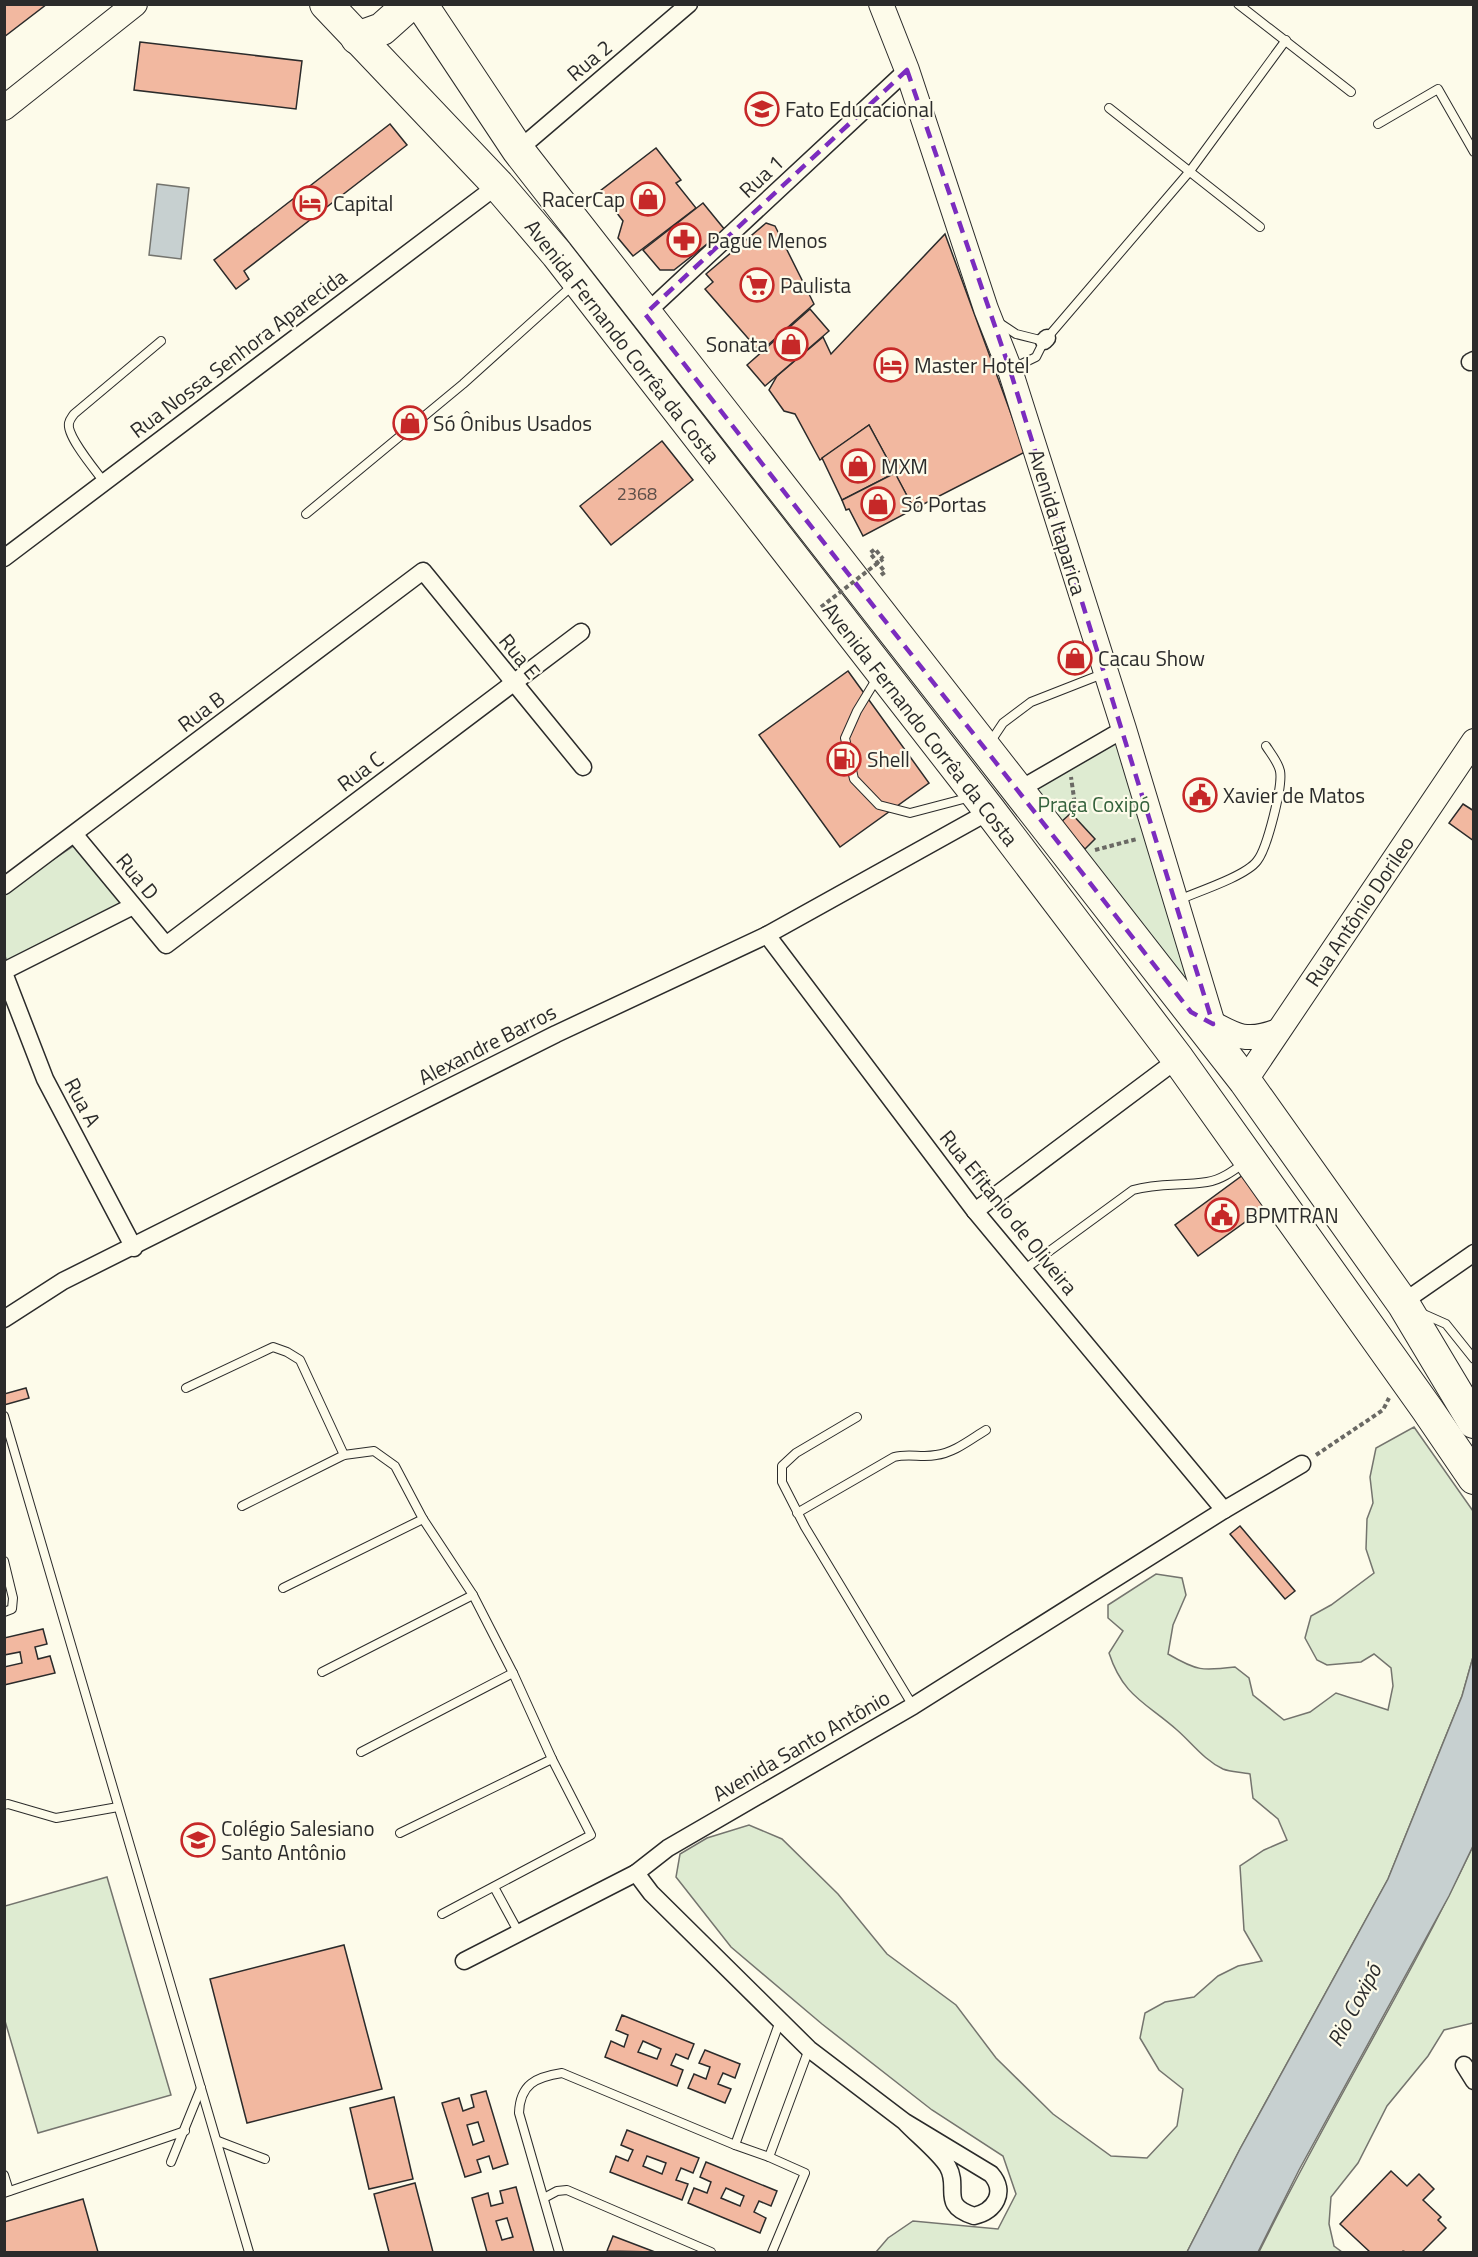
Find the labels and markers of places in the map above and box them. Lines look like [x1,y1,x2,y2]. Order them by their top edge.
school or university icon: Fato Educacional [744,91,780,127]
place label: Fato Educacional [785,93,934,125]
shop icon: RacerCap [630,181,666,217]
place label: RacerCap [542,183,625,215]
hotel icon: Capital [292,185,328,221]
place label: Capital [333,187,393,219]
pharmacy icon: Pague Menos [666,222,702,258]
place label: Pague Menos [707,224,827,256]
supermarket icon: Paulista [739,267,775,303]
place label: Paulista [780,269,852,301]
shop icon: Sonata [773,326,809,362]
place label: Sonata [706,328,768,360]
hotel icon: Master Hotel [873,347,909,383]
place label: Master Hotel [914,349,1030,381]
shop icon: Só Ônibus Usados [392,405,428,441]
place label: Só Ônibus Usados [433,407,592,439]
shop icon: MXM [840,448,876,484]
place label: MXM [881,450,928,482]
shop icon: Só Portas [860,486,896,522]
place label: Só Portas [901,488,986,520]
shop icon: Cacau Show [1057,640,1093,676]
place label: Cacau Show [1098,642,1205,674]
fuel station icon: Shell [826,741,862,777]
place label: Shell [867,743,910,775]
public building icon: Xavier de Matos [1182,777,1218,813]
place label: Xavier de Matos [1223,779,1365,811]
public building icon: BPMTRAN [1204,1197,1240,1233]
place label: BPMTRAN [1245,1199,1339,1231]
place label: Colégio Salesiano Santo Antônio [221,1812,374,1868]
school or university icon: Colégio Salesiano Santo Antônio [180,1822,216,1858]

